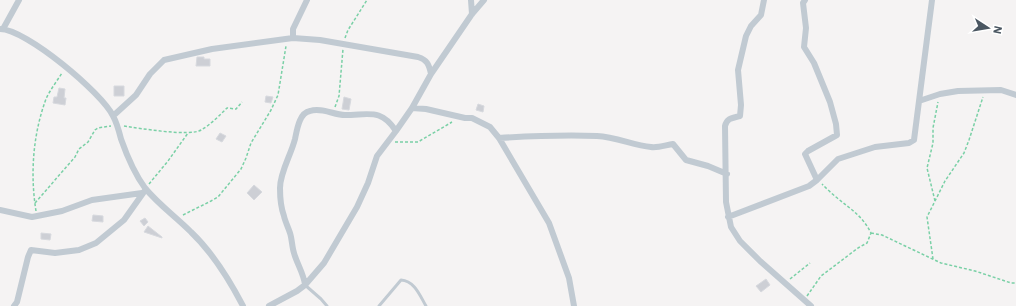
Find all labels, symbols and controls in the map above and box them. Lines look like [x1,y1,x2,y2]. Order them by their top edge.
north arrow [968,8,1008,48]
text: N [990,25,1005,35]

